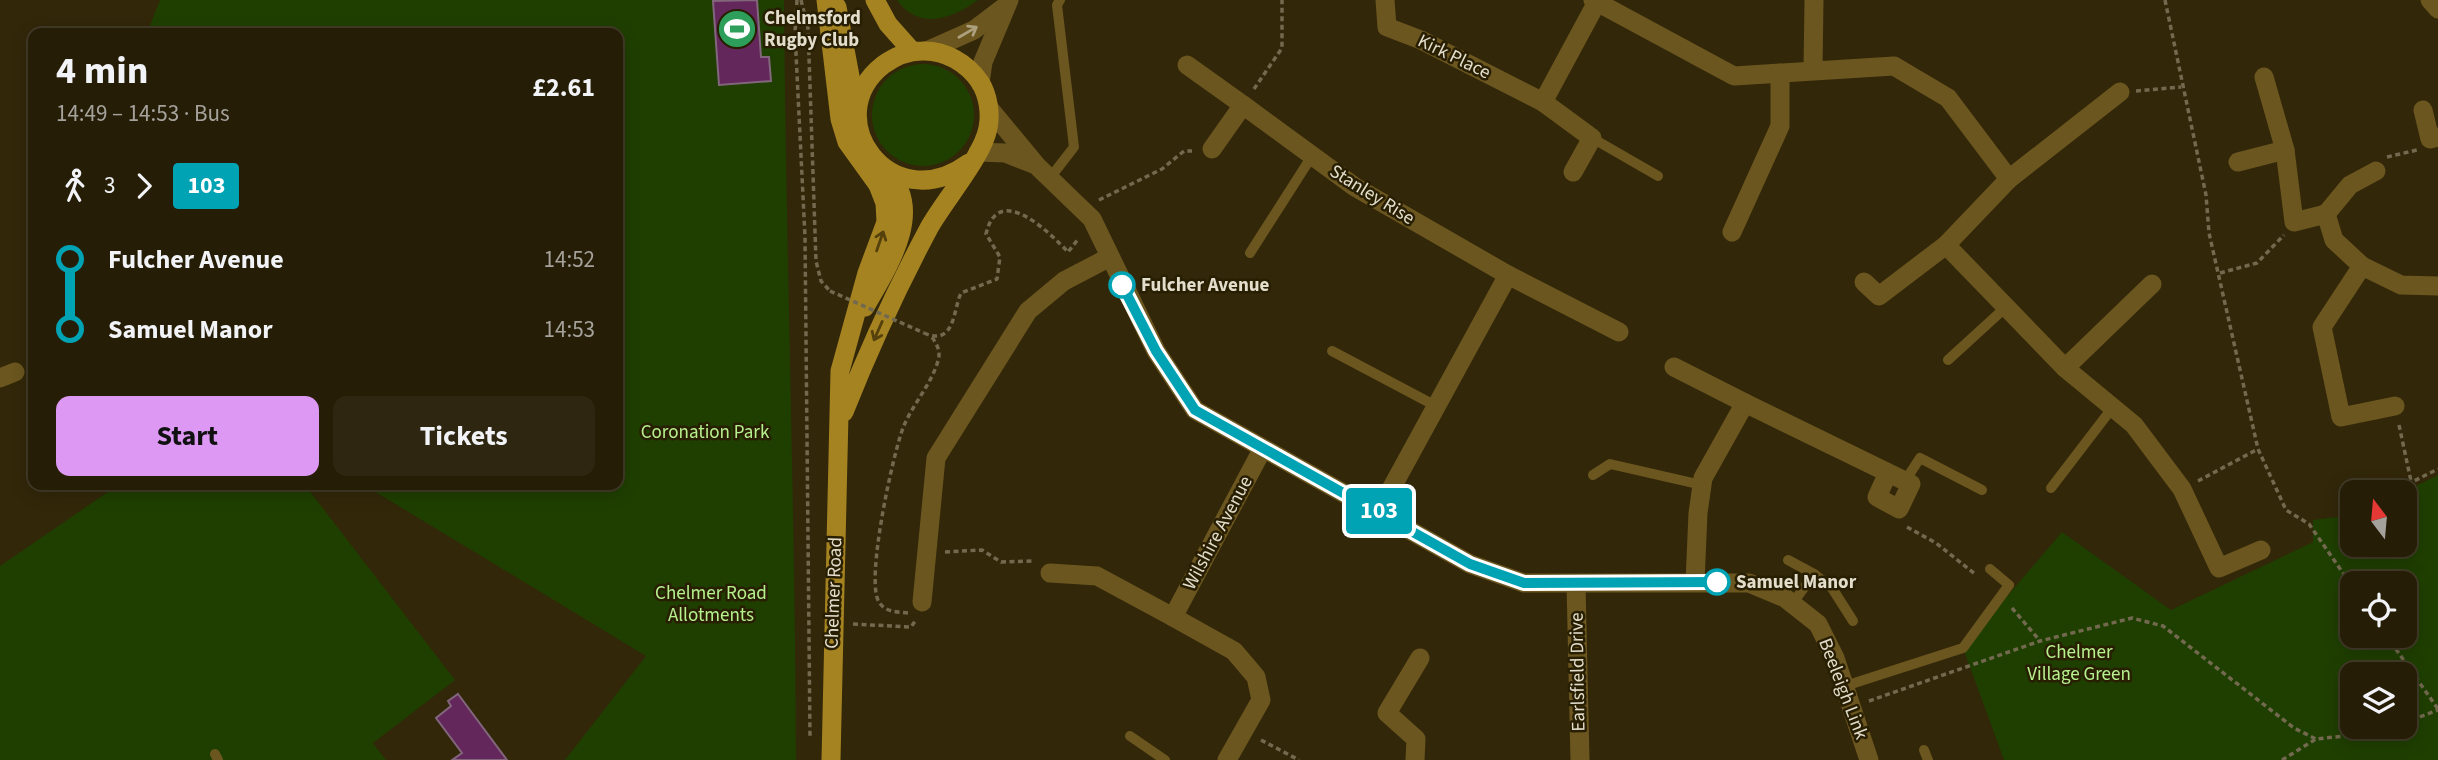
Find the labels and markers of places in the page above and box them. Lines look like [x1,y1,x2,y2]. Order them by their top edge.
place label: Chelmsford Rugby Club [764,5,861,54]
sports icon: Chelmsford Rugby Club [716,8,758,50]
marker: Fulcher Avenue [1109,272,1135,298]
place label: Fulcher Avenue [1141,272,1270,299]
marker: Samuel Manor [1704,569,1730,595]
place label: Samuel Manor [1736,569,1857,596]

